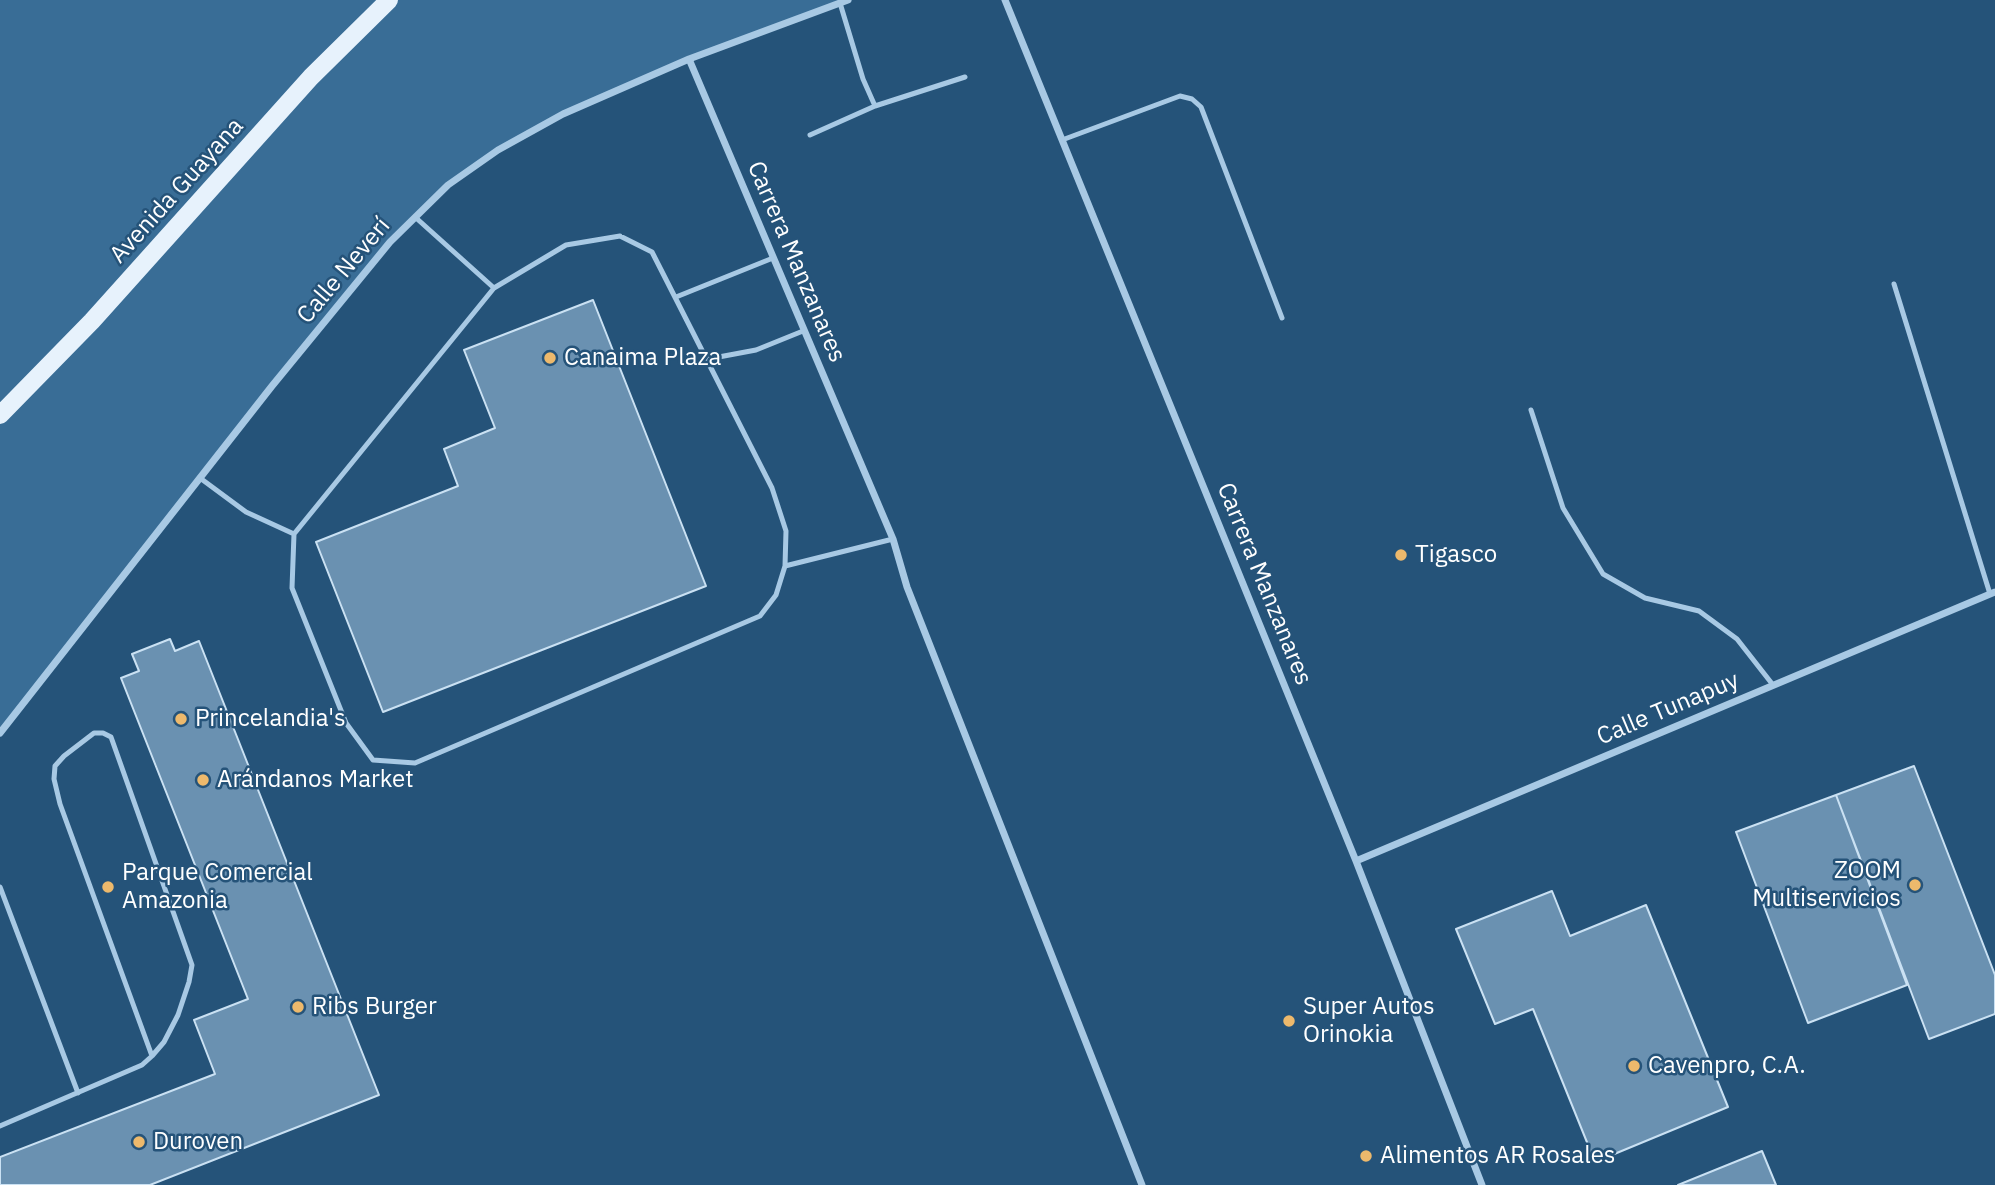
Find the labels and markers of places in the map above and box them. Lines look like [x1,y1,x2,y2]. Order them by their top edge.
place label: Canaima Plaza [564,344,721,372]
marker: Canaima Plaza [542,350,558,366]
place label: Tigasco [1415,541,1497,569]
marker: Tigasco [1393,547,1409,563]
place label: Princelandia's [195,705,346,733]
marker: Princelandia's [173,711,189,727]
place label: Arándanos Market [217,766,414,794]
marker: Arándanos Market [195,772,211,788]
place label: ZOOM Multiservicios [1752,857,1901,913]
place label: Parque Comercial Amazonia [122,859,313,915]
marker: ZOOM Multiservicios [1907,877,1923,893]
marker: Parque Comercial Amazonia [100,879,116,895]
place label: Ribs Burger [312,993,437,1021]
place label: Super Autos Orinokia [1303,993,1435,1049]
marker: Ribs Burger [290,999,306,1015]
marker: Super Autos Orinokia [1281,1013,1297,1029]
place label: Cavenpro, C.A. [1648,1052,1806,1080]
marker: Cavenpro, C.A. [1626,1058,1642,1074]
place label: Duroven [153,1128,243,1156]
marker: Duroven [131,1134,147,1150]
place label: Alimentos AR Rosales [1380,1142,1616,1170]
marker: Alimentos AR Rosales [1358,1148,1374,1164]

